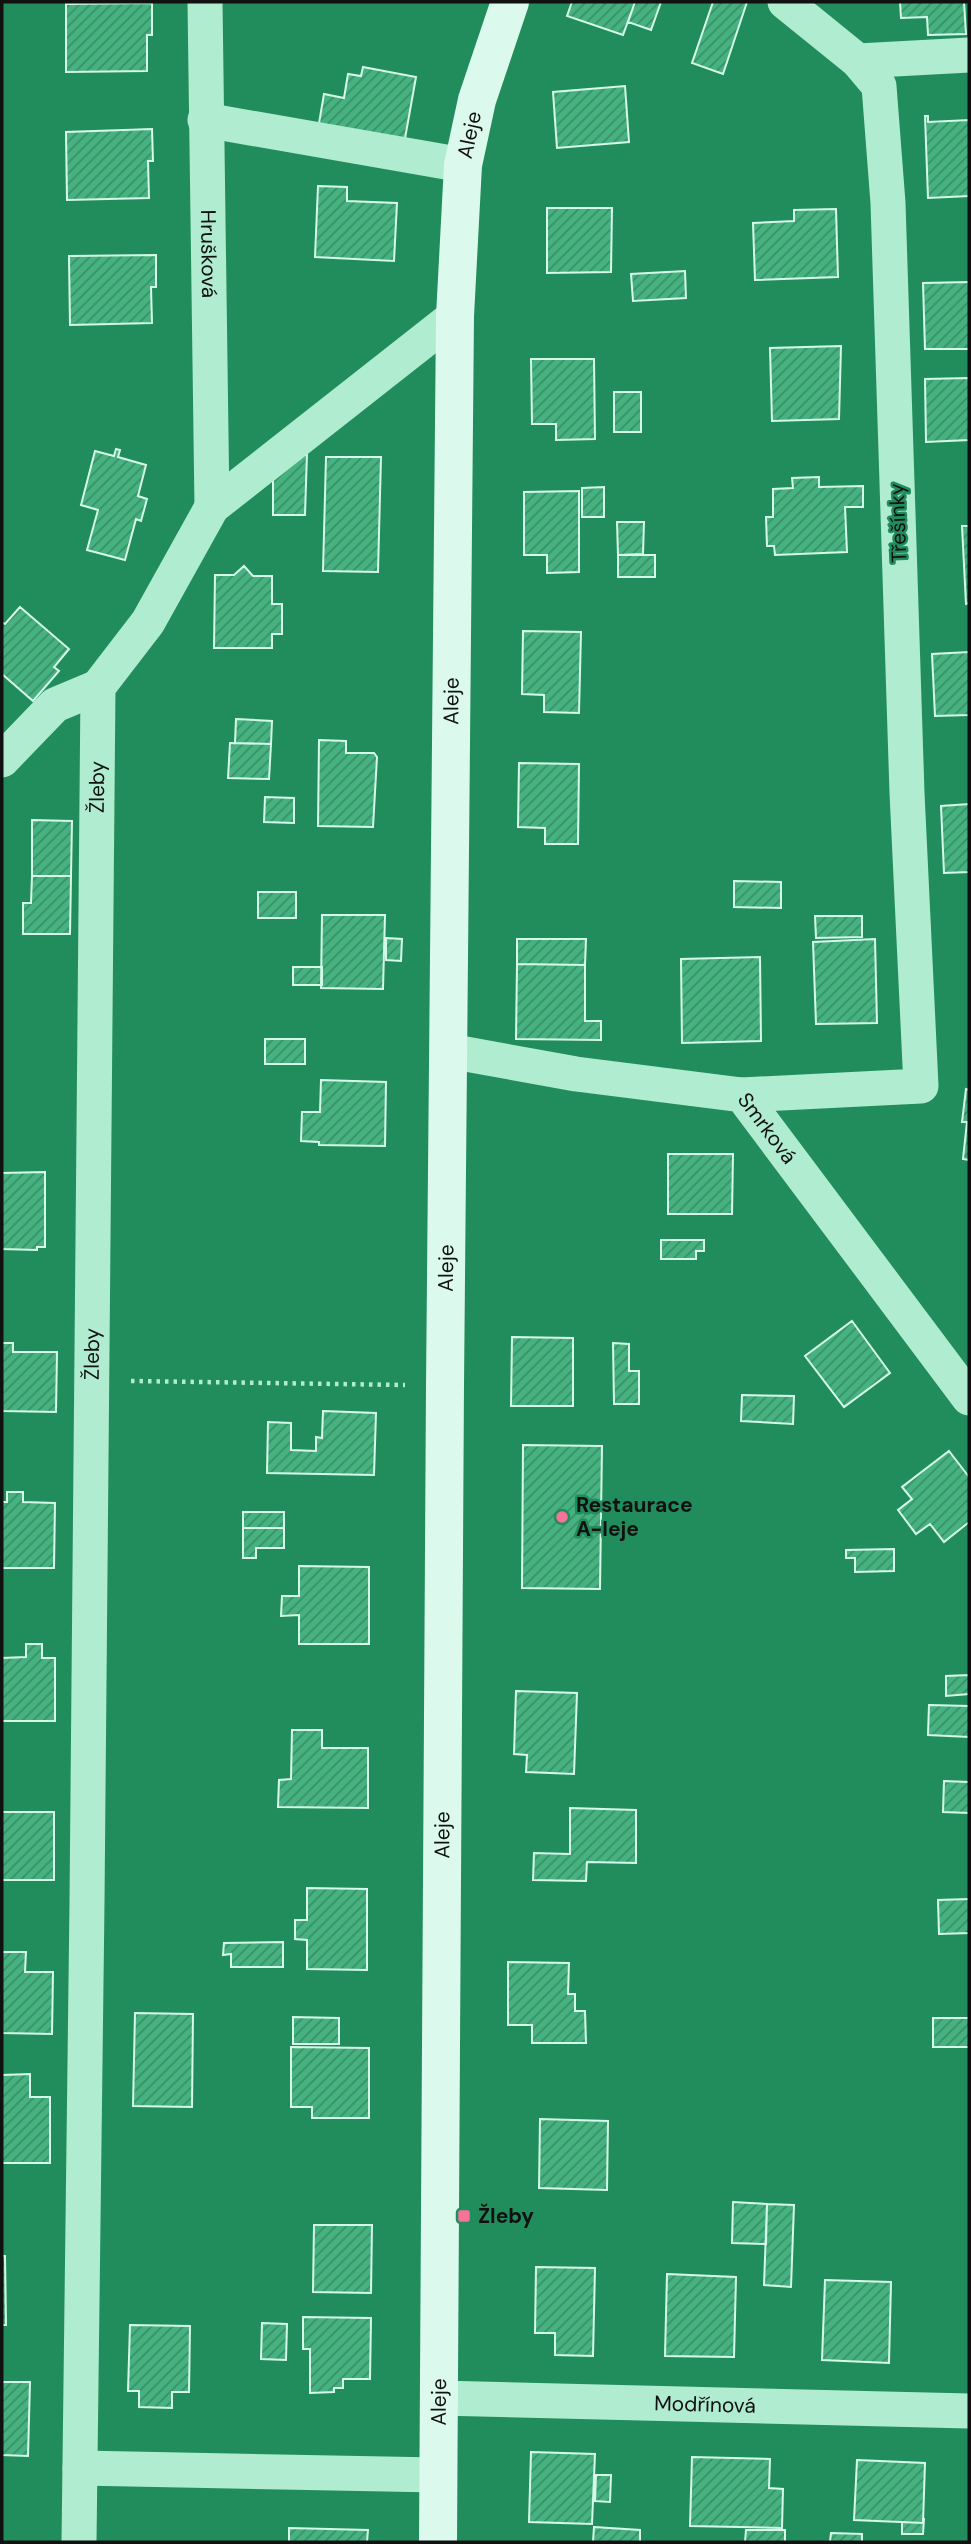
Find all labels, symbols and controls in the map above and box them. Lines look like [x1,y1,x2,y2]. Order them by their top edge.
street label: Aleje [451,109,488,161]
street label: Hrušková [194,210,223,298]
street label: Třešínky [883,483,913,563]
street label: Aleje [437,677,466,725]
street label: Žleby [83,761,111,813]
street label: Smrková [731,1087,803,1170]
street label: Aleje [432,1244,460,1292]
street label: Žleby [78,1328,106,1380]
place label: Restaurace A-leje [576,1491,693,1543]
marker: Restaurace A-leje [554,1509,570,1525]
street label: Aleje [428,1811,456,1859]
place label: Žleby [478,2202,534,2230]
marker: Žleby [456,2208,472,2224]
street label: Aleje [425,2378,453,2426]
street label: Modřínová [654,2389,756,2420]

